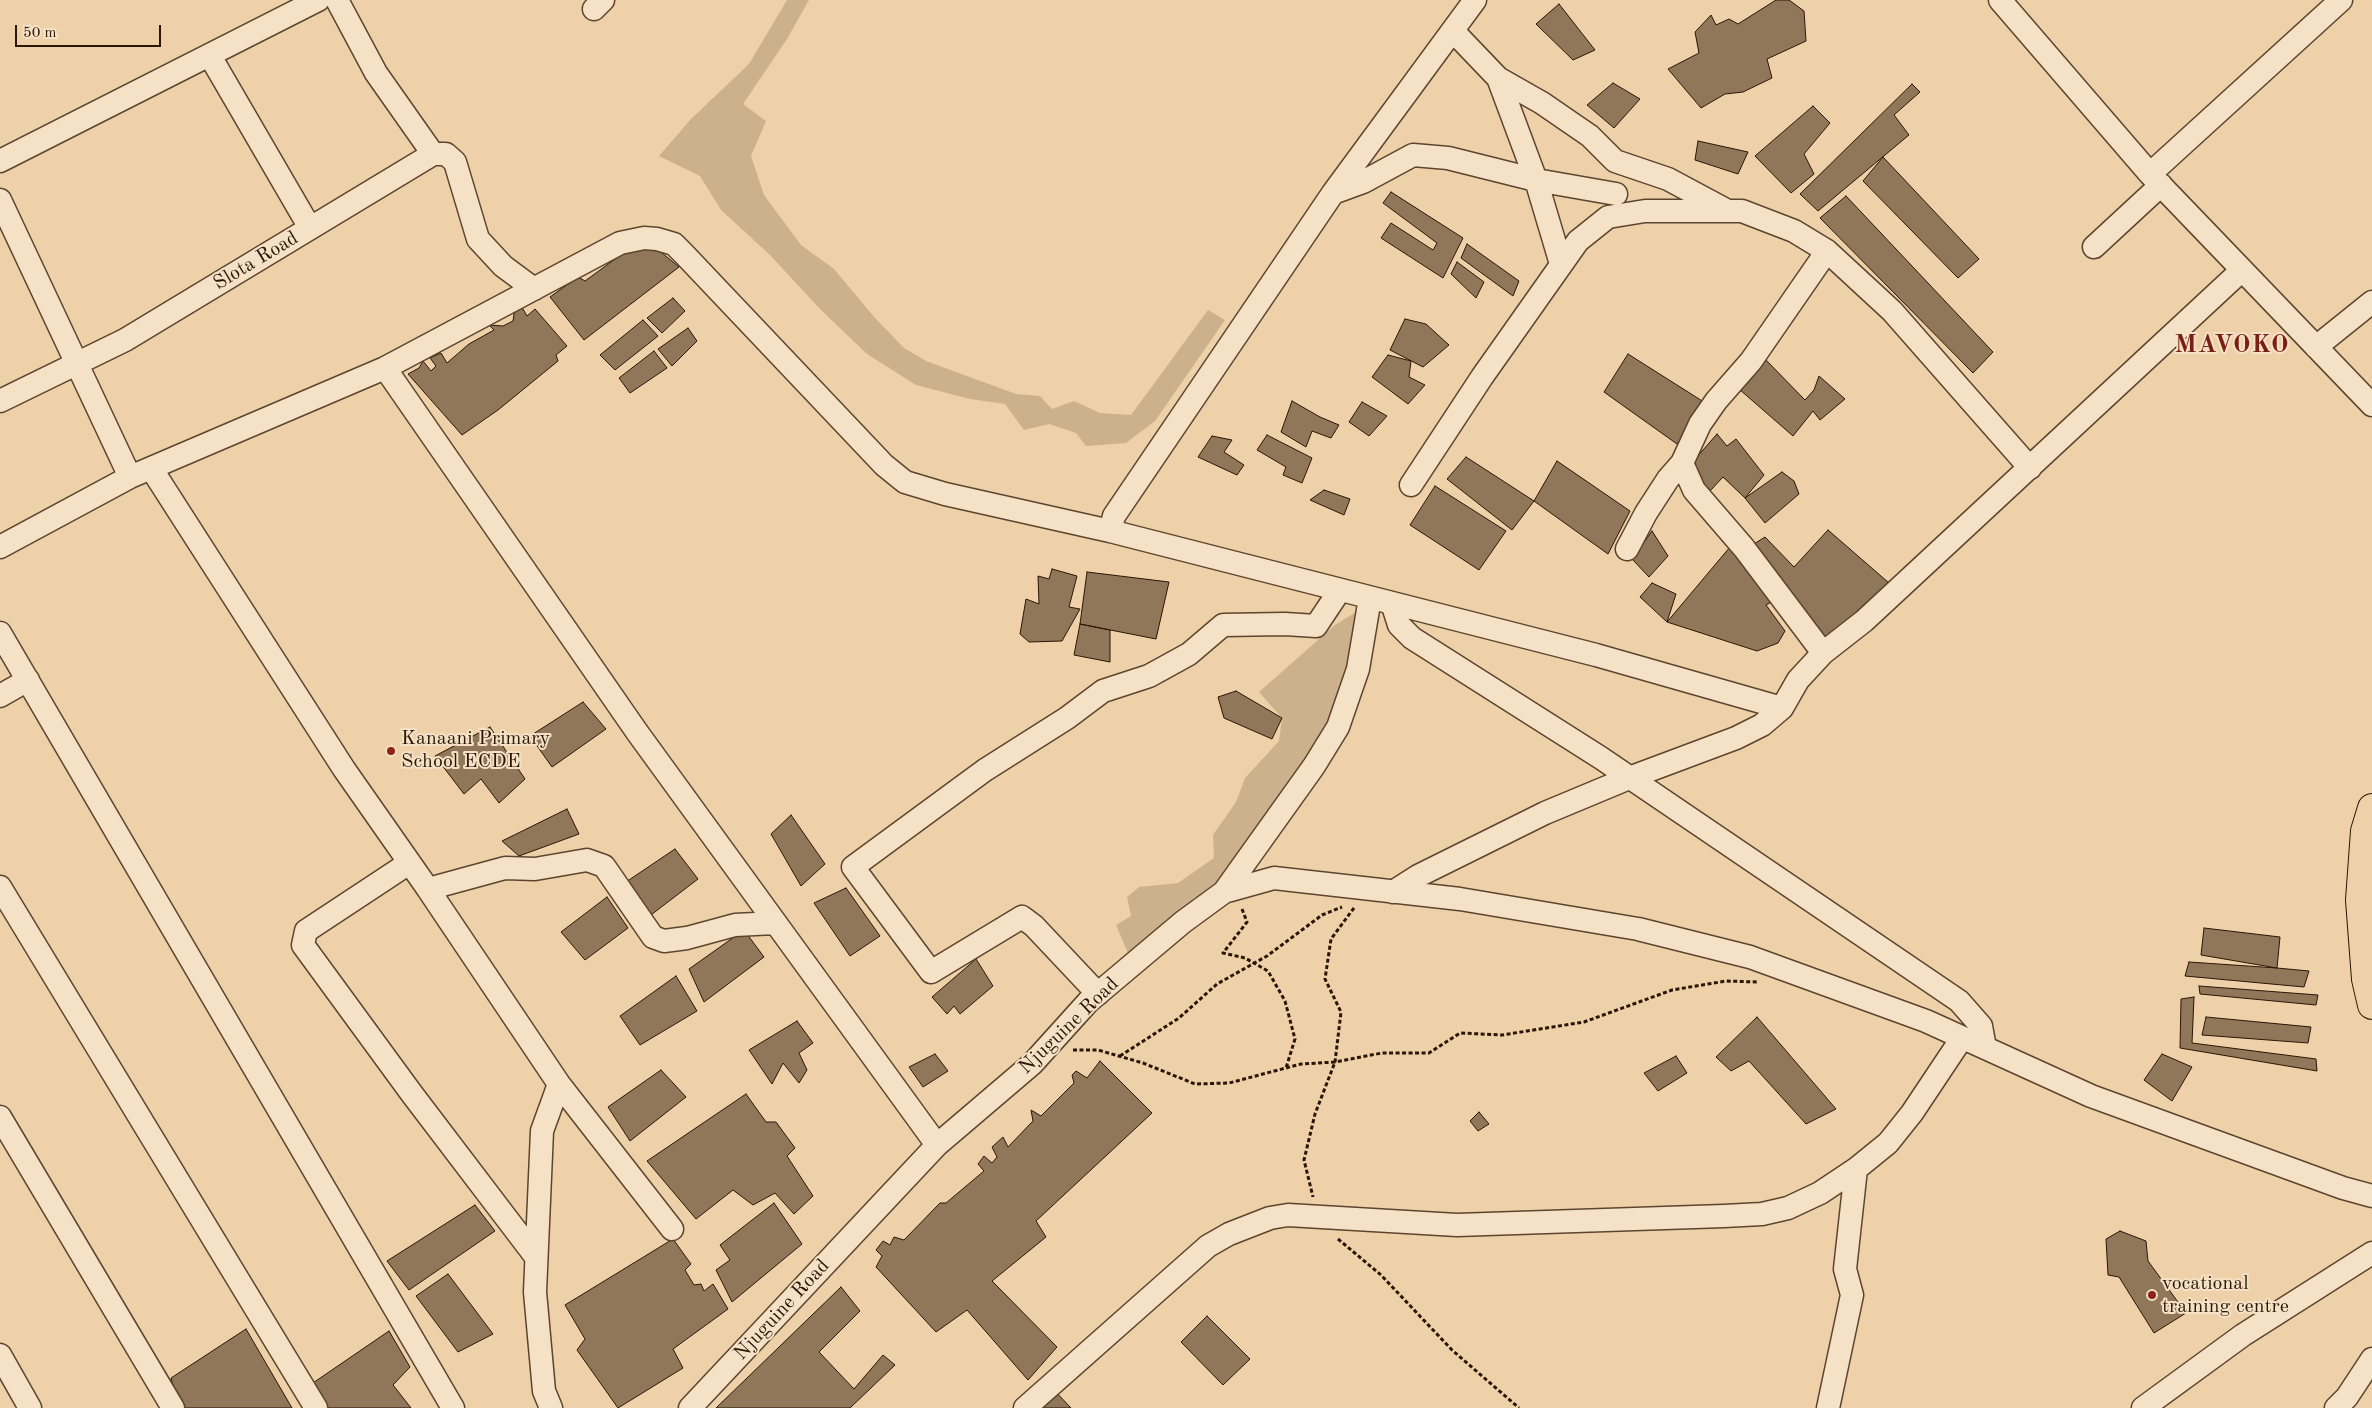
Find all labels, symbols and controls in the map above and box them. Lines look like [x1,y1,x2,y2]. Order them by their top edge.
scale bar [18,15,164,47]
text: 50 m [23,26,57,41]
street label: Slota Road [209,226,303,296]
district label: MAVOKO [2174,330,2290,360]
place label: Kanaani Primary School ECDE [401,727,550,774]
marker: Kanaani Primary School ECDE [385,745,397,757]
street label: Njuguine Road [1014,972,1124,1080]
street label: Njuguine Road [729,1254,835,1366]
place label: vocational training centre [2162,1272,2289,1319]
marker: vocational training centre [2146,1289,2158,1301]

